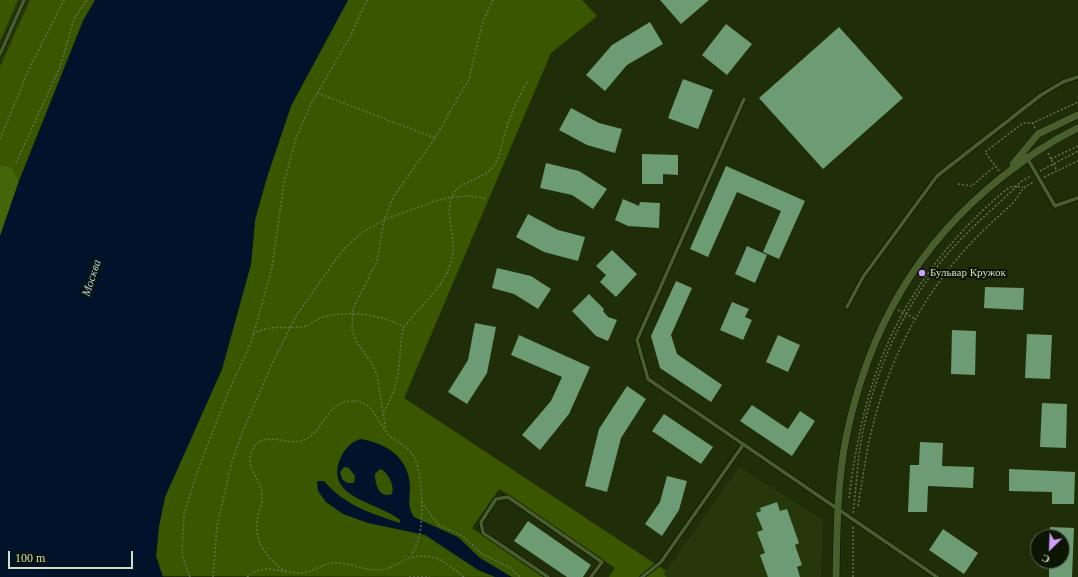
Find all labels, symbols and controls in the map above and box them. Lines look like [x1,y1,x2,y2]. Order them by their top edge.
water label: Москва [79,258,105,298]
place label: Бульвар Кружок [930,266,1006,280]
marker: Бульвар Кружок [917,268,927,278]
north arrow [1030,529,1070,569]
scale bar [10,543,135,569]
text: 100 m [15,551,45,565]
text: С [1039,552,1052,566]

